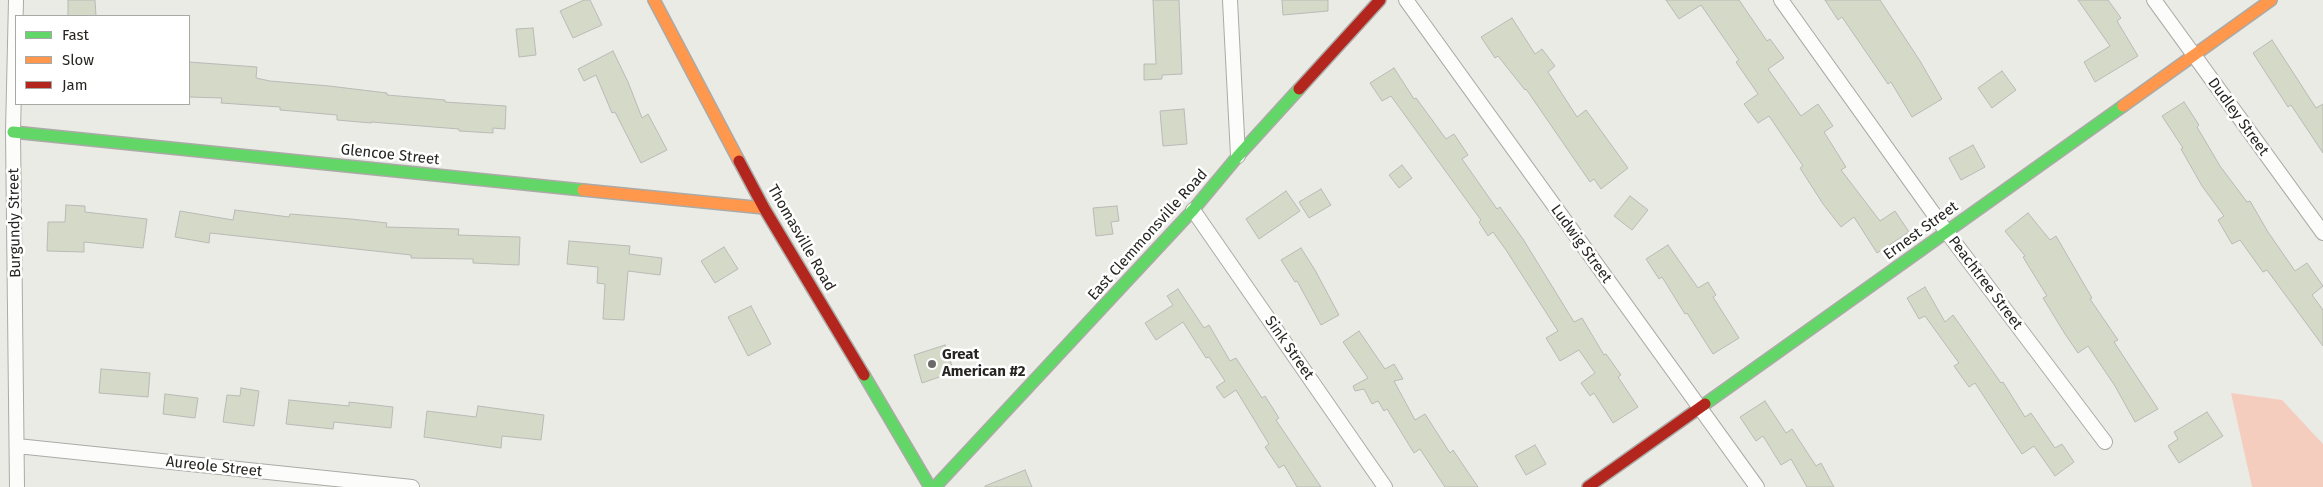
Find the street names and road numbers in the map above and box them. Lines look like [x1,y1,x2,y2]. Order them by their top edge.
street label: Dudley Street [2204,75,2272,159]
street label: Glencoe Street [340,141,440,169]
street label: East Clemmonsville Road [1084,166,1212,304]
street label: Burgundy Street [5,168,25,278]
street label: Thomasville Road [763,182,839,294]
street label: Ernest Street [1880,198,1962,264]
street label: Ludwig Street [1547,201,1615,287]
street label: Peachtree Street [1944,233,2026,333]
street label: Sink Street [1261,313,1317,383]
street label: Aureole Street [165,453,263,481]

